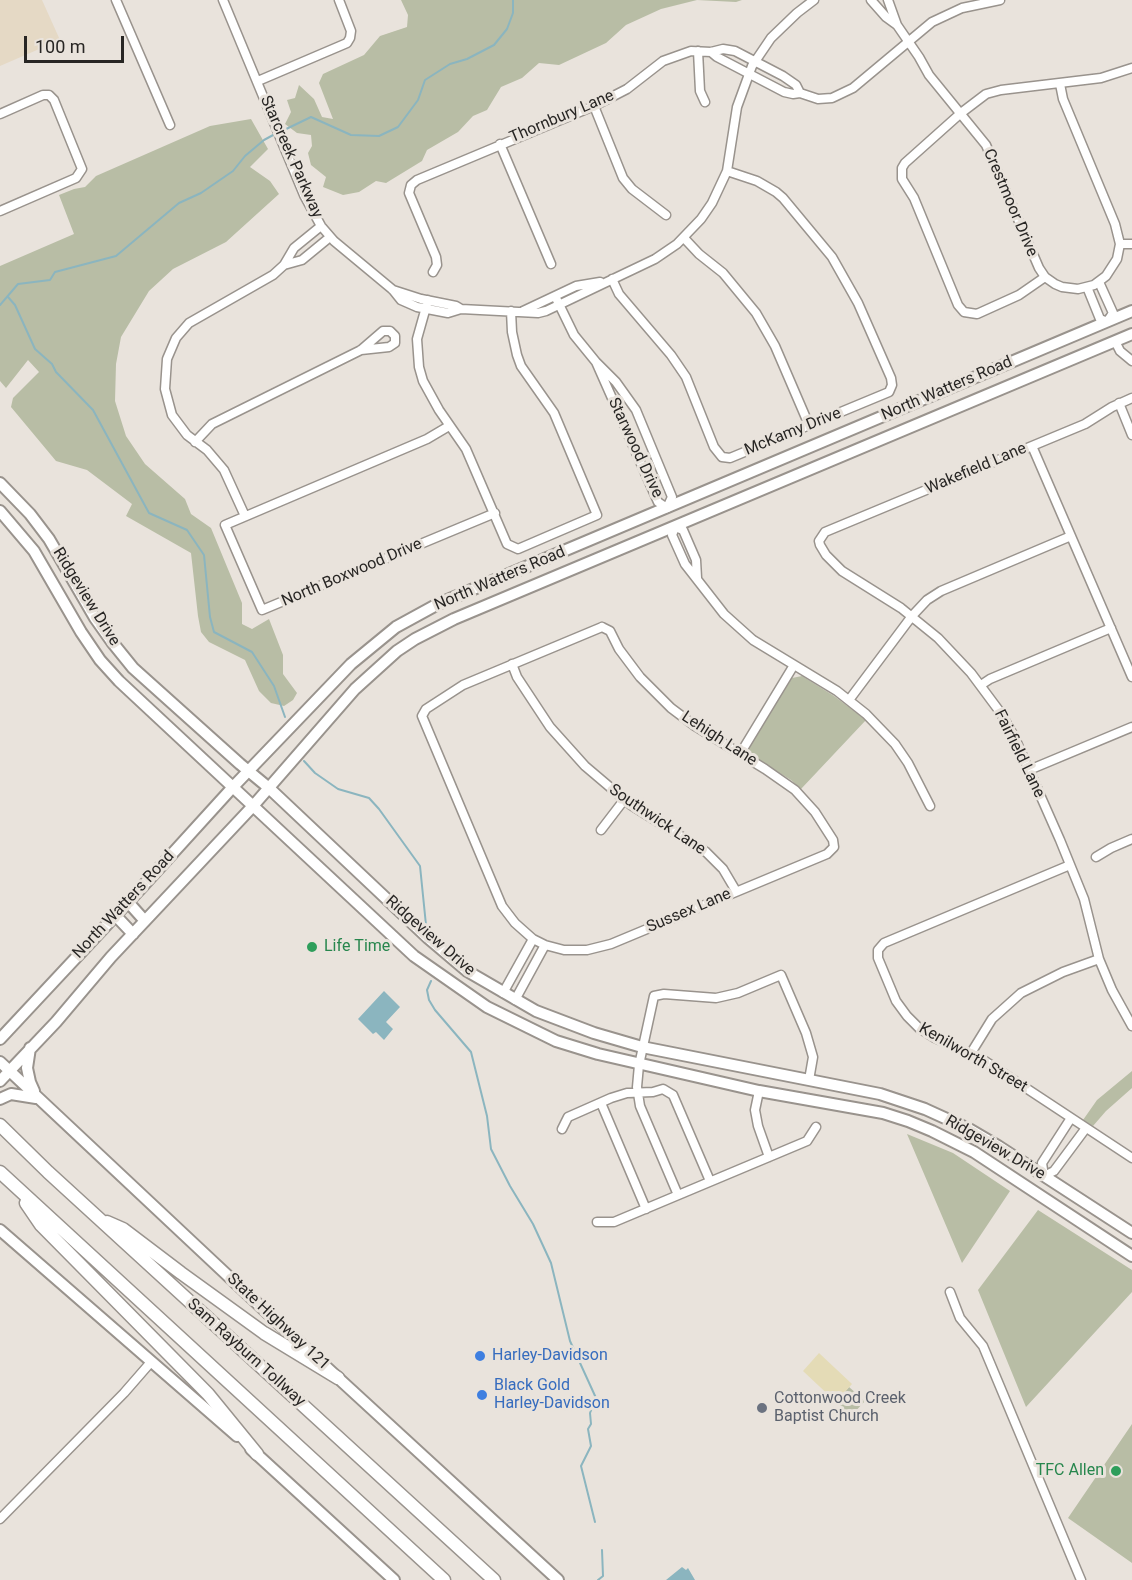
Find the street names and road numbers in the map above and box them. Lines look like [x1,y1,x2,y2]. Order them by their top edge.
street label: Thornbury Lane [507,86,617,148]
street label: Starcreek Parkway [255,93,327,221]
street label: Crestmoor Drive [979,146,1041,260]
street label: North Watters Road [879,353,1015,425]
street label: Starwood Drive [603,395,667,501]
street label: McKamy Drive [742,404,844,460]
street label: Wakefield Lane [923,439,1029,499]
street label: North Boxwood Drive [279,535,425,611]
street label: North Watters Road [432,543,568,615]
street label: Ridgeview Drive [48,544,124,650]
street label: Lehigh Lane [678,707,760,771]
street label: Fairfield Lane [989,707,1049,801]
street label: Southwick Lane [605,781,709,859]
street label: North Watters Road [69,847,179,963]
street label: Sussex Lane [644,885,734,937]
street label: Ridgeview Drive [381,892,479,980]
street label: Kenilworth Street [915,1019,1031,1097]
street label: Ridgeview Drive [942,1112,1048,1184]
street label: State Highway 121 [223,1270,333,1374]
street label: Sam Rayburn Tollway [183,1295,309,1411]

